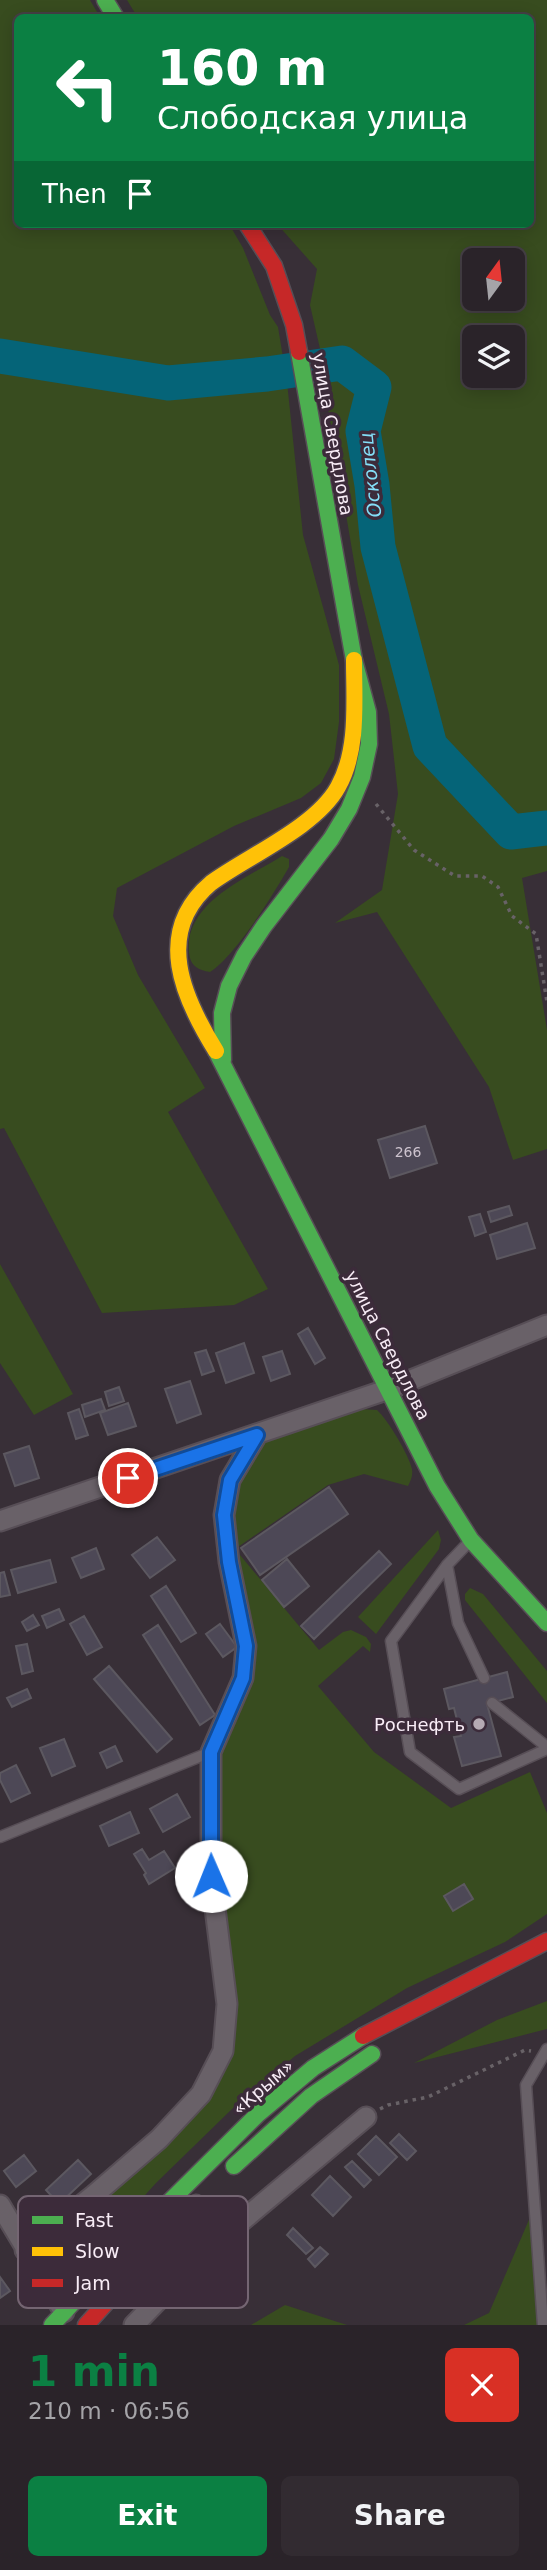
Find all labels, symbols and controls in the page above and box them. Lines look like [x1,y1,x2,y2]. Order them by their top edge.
text: 160 m [157,40,327,97]
icon: left [42,42,133,133]
text: Слободская улица [157,99,468,137]
icon: arrive [121,175,159,213]
text: Then [42,179,107,209]
north arrow [462,248,525,312]
map controls [462,248,525,388]
button: layers [462,325,525,388]
street label: улица Свердлова [308,351,358,517]
water label: Осколец [355,431,385,519]
house number: 266 [395,1144,421,1160]
street label: улица Свердлова [341,1267,435,1423]
pin [98,1448,158,1508]
icon: arrive [109,1459,147,1497]
place label: Роснефть [374,1714,465,1735]
marker: Роснефть [471,1716,487,1732]
position arrow [174,1839,248,1913]
street label: «Крым» [228,2055,298,2119]
legend [18,2196,248,2308]
text: Fast [75,2209,113,2231]
text: Slow [75,2240,120,2262]
text: Jam [74,2272,111,2294]
text: 1 min [28,2347,160,2396]
button: close [445,2348,519,2422]
text: 210 m · 06:56 [28,2398,190,2424]
button: Exit [28,2476,267,2556]
button: Share [281,2476,519,2556]

